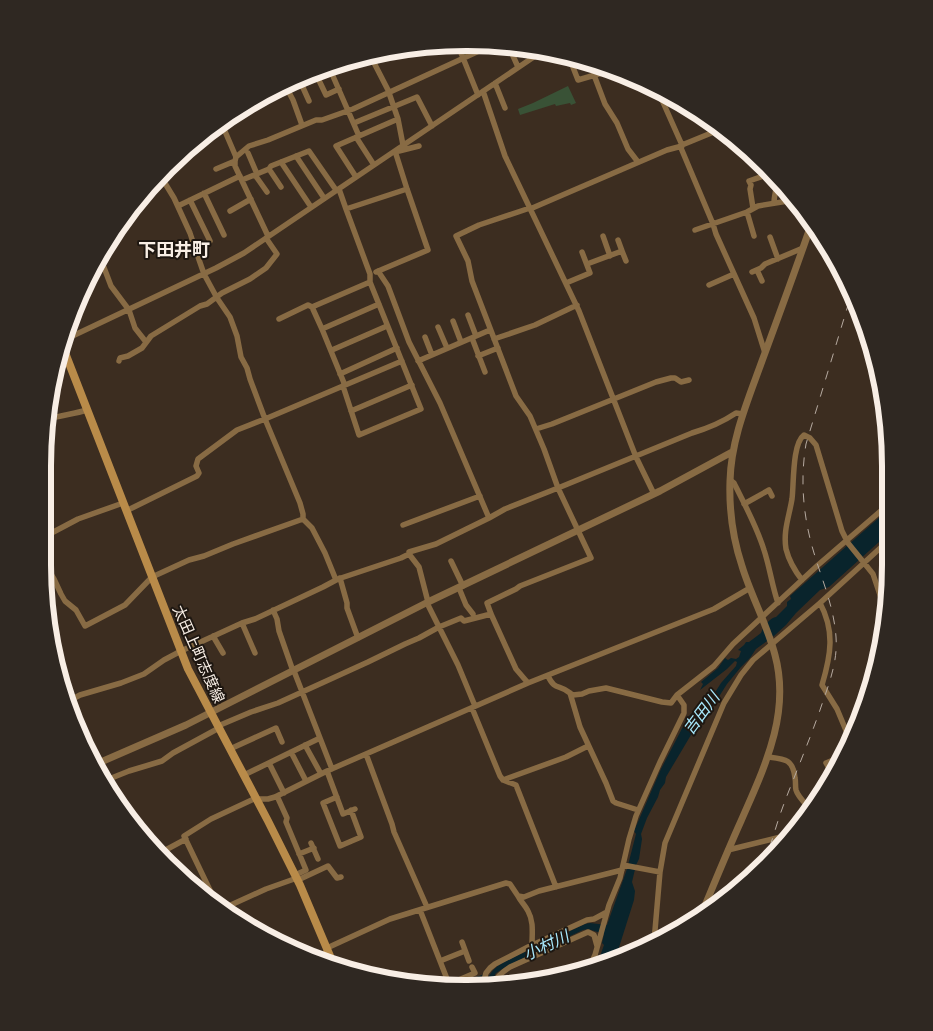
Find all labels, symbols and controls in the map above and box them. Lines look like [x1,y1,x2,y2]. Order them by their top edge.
district label: 下田井町 [138,239,210,260]
street label: 太田上町志度線 [169,602,229,706]
water label: 吉田川 [679,686,725,738]
water label: 小村川 [520,925,574,964]

